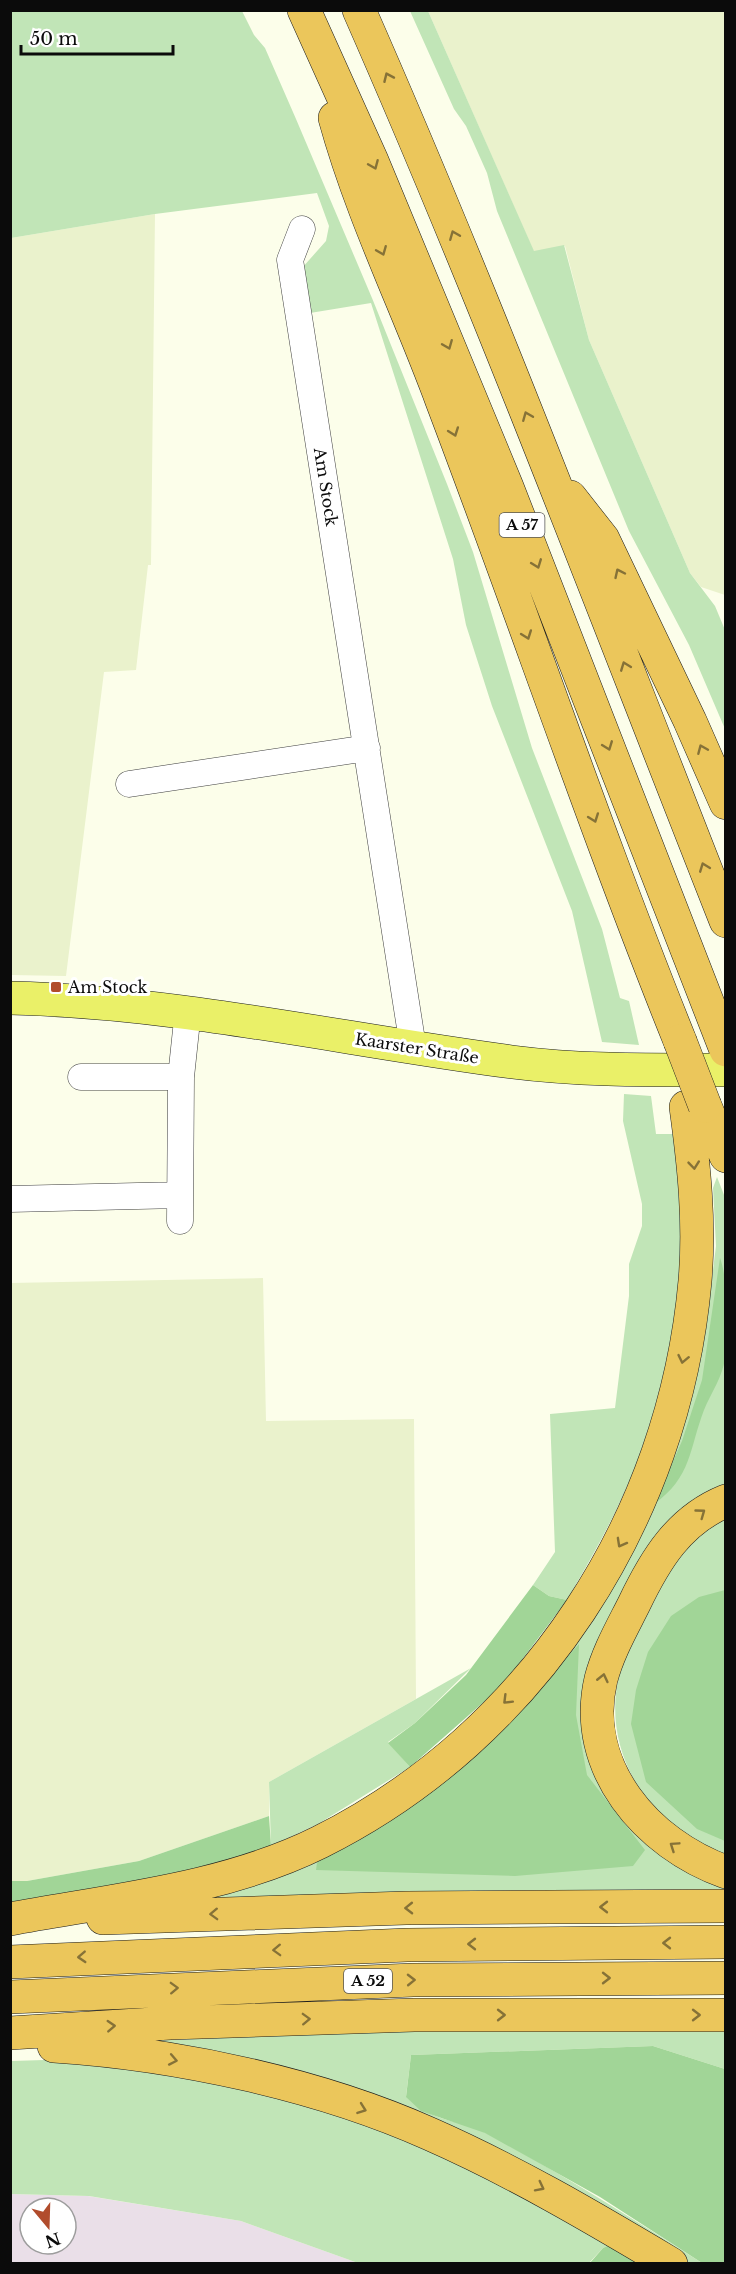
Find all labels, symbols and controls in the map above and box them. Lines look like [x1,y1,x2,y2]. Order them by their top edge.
scale bar [21,18,172,56]
text: 50 m [30,28,78,50]
one-way arrow [383,72,395,83]
one-way arrow [366,158,378,169]
one-way arrow [449,230,461,241]
one-way arrow [375,245,387,256]
one-way arrow [441,338,453,349]
one-way arrow [522,411,534,422]
one-way arrow [446,426,459,437]
street label: Am Stock [310,445,342,528]
road number: A 57 [500,513,544,537]
one-way arrow [530,558,542,569]
one-way arrow [615,568,627,579]
one-way arrow [520,629,533,640]
one-way arrow [620,661,633,672]
one-way arrow [600,740,613,751]
one-way arrow [698,745,710,756]
one-way arrow [586,813,599,823]
one-way arrow [699,862,711,873]
place label: Am Stock [67,977,147,997]
marker: Am Stock [49,980,63,994]
street label: Kaarster Straße [354,1028,480,1068]
one-way arrow [687,1160,700,1169]
one-way arrow [677,1353,690,1363]
one-way arrow [695,1510,706,1521]
one-way arrow [617,1537,628,1547]
one-way arrow [595,1673,608,1683]
one-way arrow [504,1693,515,1704]
one-way arrow [669,1842,680,1853]
one-way arrow [600,1901,609,1913]
one-way arrow [405,1902,414,1914]
one-way arrow [210,1908,219,1921]
one-way arrow [663,1937,672,1949]
one-way arrow [468,1938,477,1950]
one-way arrow [273,1943,282,1956]
one-way arrow [78,1950,87,1963]
road number: A 52 [344,1969,392,1993]
one-way arrow [601,1972,610,1984]
one-way arrow [406,1974,415,1986]
one-way arrow [169,1982,178,1995]
one-way arrow [496,2009,505,2021]
one-way arrow [691,2009,700,2021]
one-way arrow [301,2012,310,2025]
one-way arrow [106,2020,115,2033]
one-way arrow [168,2053,178,2066]
one-way arrow [356,2101,367,2114]
one-way arrow [534,2180,544,2191]
north arrow [18,2196,78,2256]
text: N [43,2228,63,2252]

